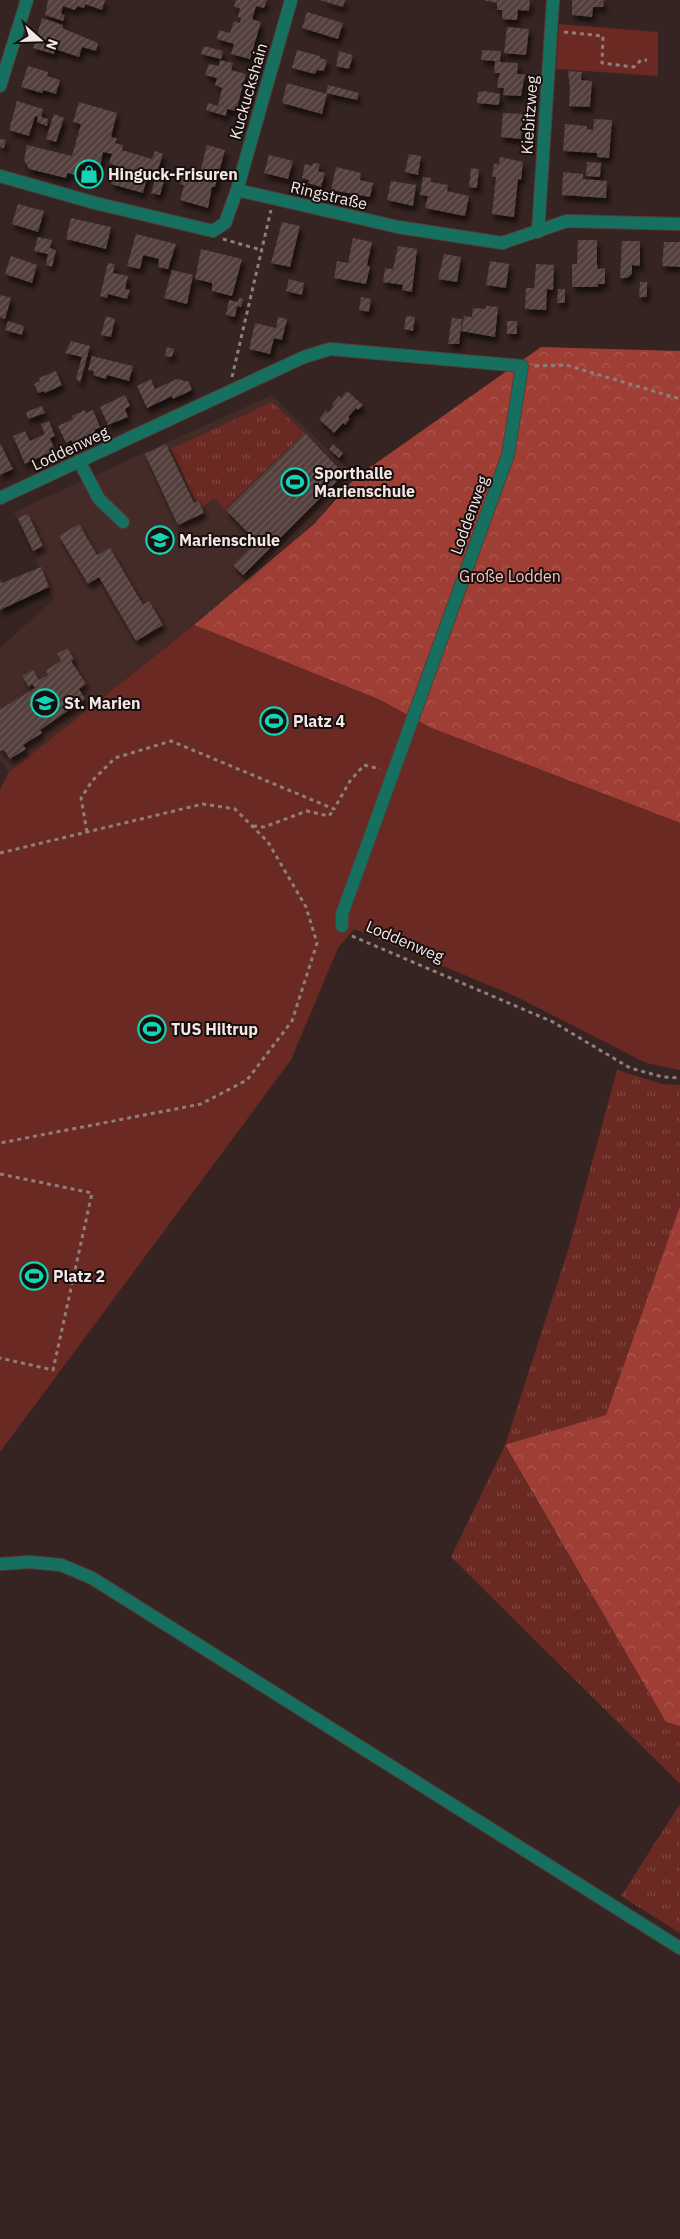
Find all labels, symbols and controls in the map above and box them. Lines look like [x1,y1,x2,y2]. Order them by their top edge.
north arrow [15,15,65,65]
text: N [42,37,62,52]
street label: Kuckuckshain [225,41,271,141]
street label: Kiebitzweg [516,75,542,155]
shop icon: Hinguck-Frisuren [74,159,104,189]
place label: Hinguck-Frisuren [108,164,238,184]
street label: Ringstraße [289,176,370,214]
street label: Loddenweg [28,421,112,475]
place label: Sporthalle Marienschule [314,463,415,501]
sports icon: Sporthalle Marienschule [280,467,310,497]
street label: Loddenweg [445,472,493,557]
school or university icon: Marienschule [145,525,175,555]
place label: Marienschule [179,530,280,550]
park label: Große Lodden [459,566,561,586]
school or university icon: St. Marien [30,688,60,718]
place label: St. Marien [64,693,141,713]
sports icon: Platz 4 [259,706,289,736]
place label: Platz 4 [293,711,346,731]
street label: Loddenweg [363,916,447,967]
sports icon: TUS Hiltrup [137,1014,167,1044]
place label: TUS Hiltrup [171,1019,258,1039]
sports icon: Platz 2 [19,1261,49,1291]
place label: Platz 2 [53,1266,105,1286]

